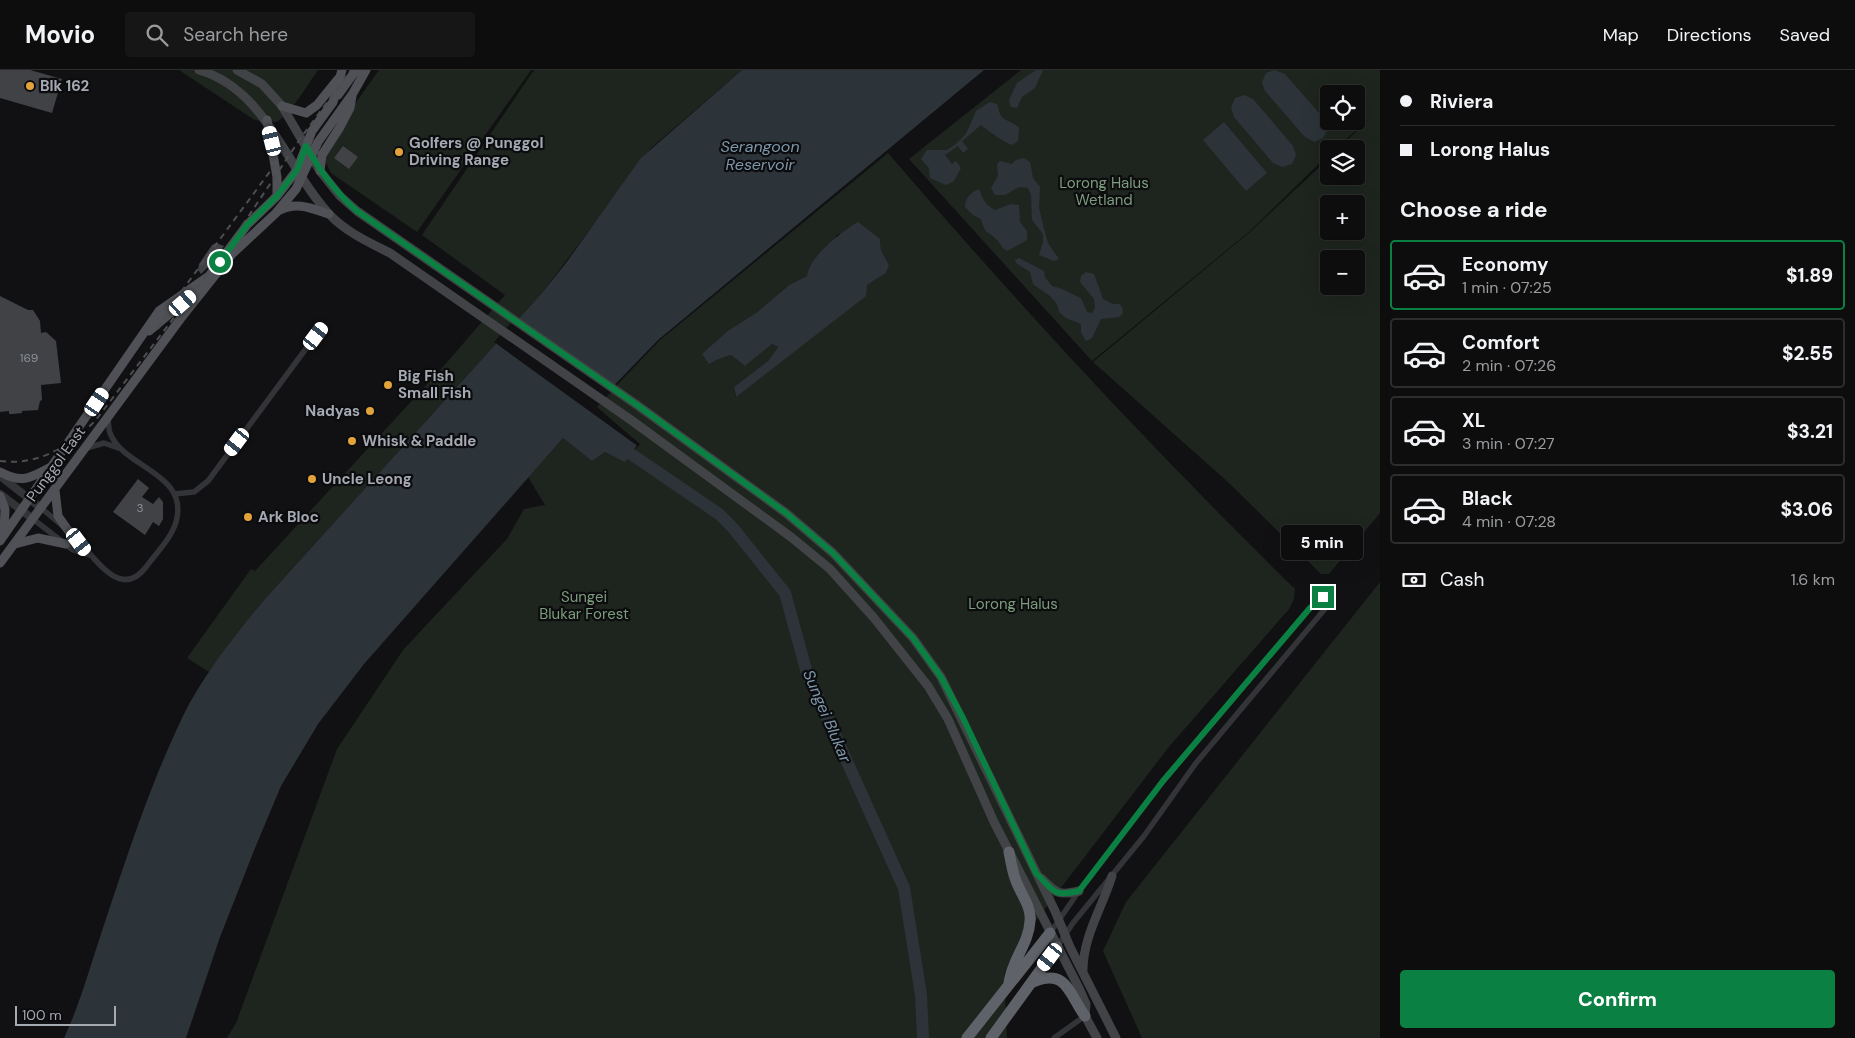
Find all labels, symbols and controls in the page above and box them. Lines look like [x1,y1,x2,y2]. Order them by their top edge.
search box [125,12,475,57]
text: Movio [25,19,95,50]
icon: search [143,21,171,49]
text: Search here [183,22,288,47]
text: Map [1603,23,1639,47]
text: Directions [1667,23,1752,47]
text: Saved [1780,23,1830,47]
place label: Blk 162 [40,76,90,96]
marker: Blk 162 [24,80,36,92]
map controls [1320,85,1365,295]
button: locate [1320,85,1365,130]
text: Riviera [1430,89,1493,114]
car [261,125,282,157]
place label: Golfers @ Punggol Driving Range [409,133,543,170]
water label: Serangoon Reservoir [720,136,800,175]
text: Lorong Halus [1430,137,1550,162]
button: layers [1320,140,1365,185]
marker: Golfers @ Punggol Driving Range [393,146,405,158]
park label: Lorong Halus Wetland [1059,173,1149,210]
button: + [1320,195,1365,240]
text: Choose a ride [1400,195,1548,224]
button: − [1320,250,1365,295]
route start [209,251,231,273]
text: Economy [1462,252,1549,277]
icon: car [1402,253,1447,298]
text: $1.89 [1786,263,1833,288]
text: 1 min · 07:25 [1462,277,1552,298]
car [166,287,199,319]
car [300,320,331,352]
text: Comfort [1462,330,1540,355]
icon: car [1402,331,1447,376]
text: $2.55 [1782,341,1833,366]
house number: 169 [20,350,38,366]
text: 2 min · 07:26 [1462,355,1556,376]
place label: Big Fish Small Fish [398,366,471,403]
marker: Big Fish Small Fish [382,379,394,391]
car [82,385,111,419]
place label: Nadyas [305,401,360,421]
marker: Nadyas [364,405,376,417]
text: XL [1462,408,1485,433]
icon: car [1402,409,1447,454]
text: $3.21 [1787,419,1833,444]
street label: Punggol East [22,422,90,506]
car [221,426,252,458]
place label: Whisk & Paddle [362,431,476,451]
text: 3 min · 07:27 [1462,433,1555,454]
marker: Whisk & Paddle [346,435,358,447]
place label: Uncle Leong [322,469,412,489]
marker: Uncle Leong [306,473,318,485]
text: Black [1462,486,1513,511]
icon: car [1402,487,1447,532]
text: $3.06 [1780,497,1833,522]
house number: 3 [136,500,144,516]
place label: Ark Bloc [258,507,319,527]
marker: Ark Bloc [242,511,254,523]
text: 4 min · 07:28 [1462,511,1556,532]
callout: 5 min [1282,524,1364,560]
car [63,526,94,558]
text: 5 min [1300,532,1344,553]
icon: cash [1400,566,1428,594]
text: Cash [1440,567,1484,592]
text: 1.6 km [1791,569,1835,590]
route end [1312,586,1334,608]
park label: Sungei Blukar Forest [539,587,629,624]
park label: Lorong Halus [968,594,1058,614]
water label: Sungei Blukar [798,666,856,767]
car [1034,941,1065,973]
button: Confirm [1400,970,1835,1028]
scale bar [15,1003,116,1026]
text: 100 m [22,1006,62,1024]

